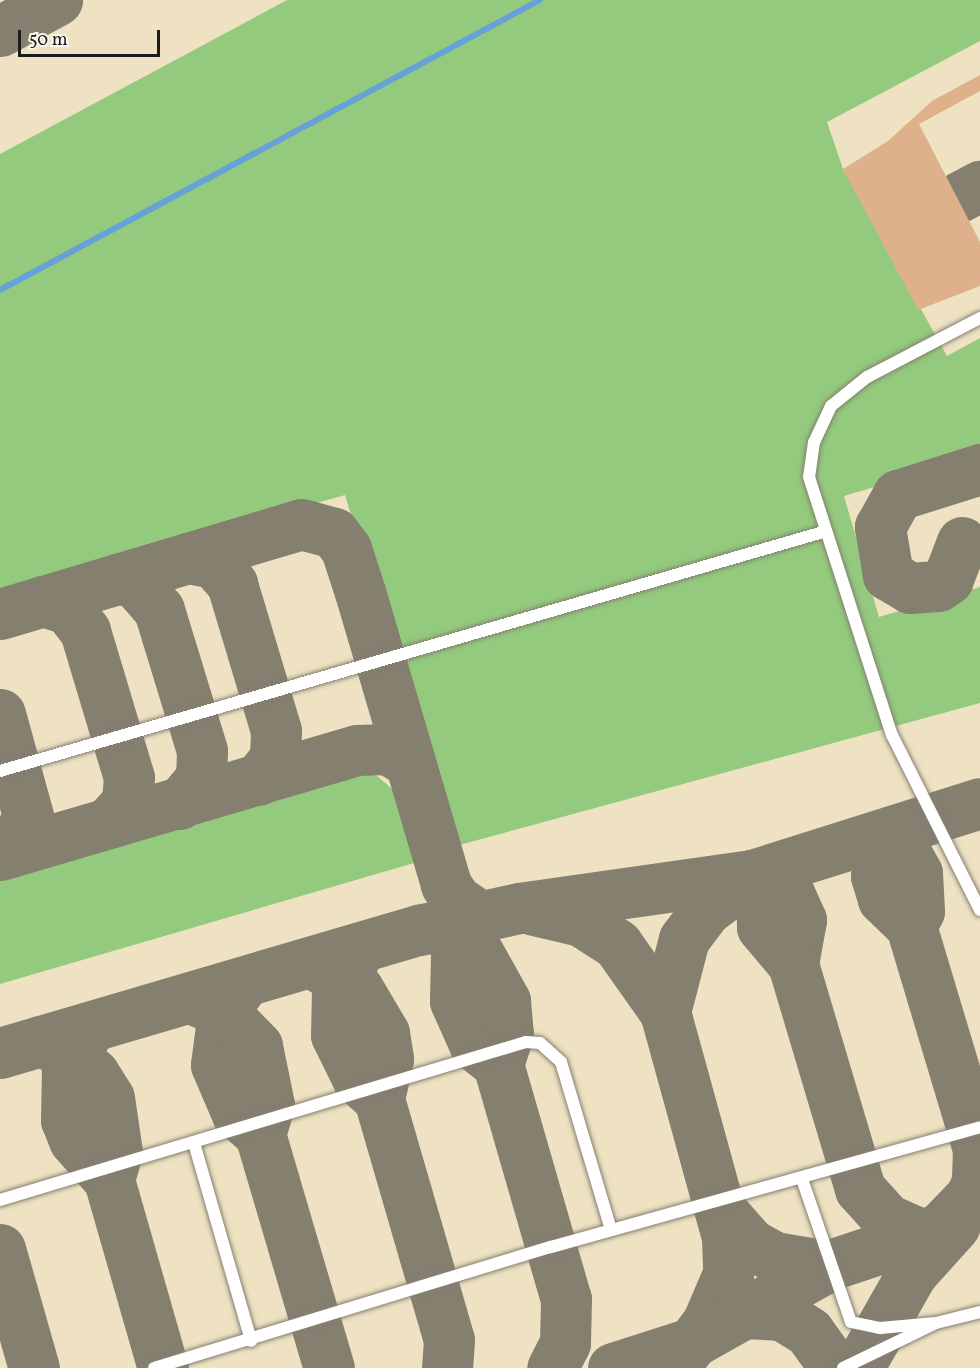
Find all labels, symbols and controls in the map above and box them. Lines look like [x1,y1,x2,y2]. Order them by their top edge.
scale bar [21,18,164,56]
text: 50 m [29,28,68,53]

